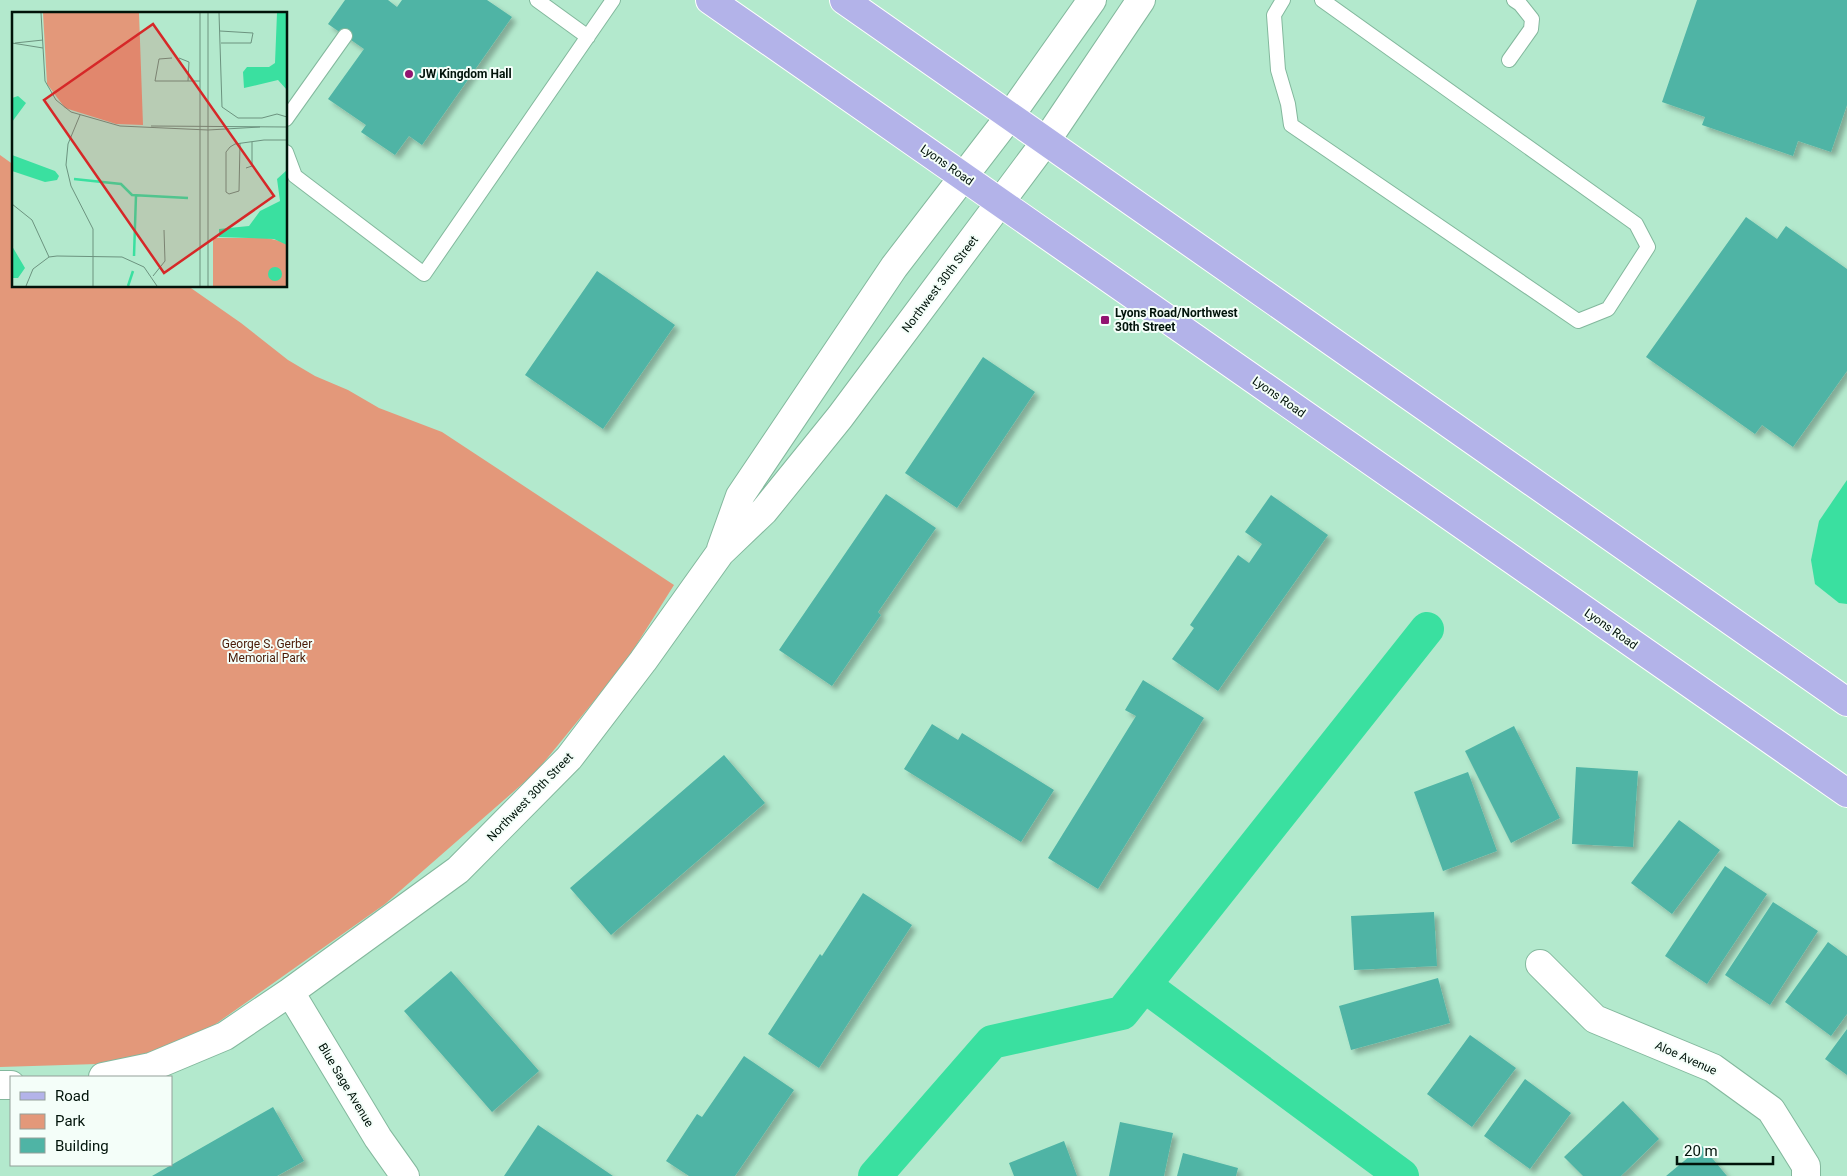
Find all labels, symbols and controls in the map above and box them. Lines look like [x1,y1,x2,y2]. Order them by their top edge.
inset map [12,12,288,288]
place label: JW Kingdom Hall [419,67,512,81]
marker: JW Kingdom Hall [403,68,415,80]
street label: Lyons Road [918,142,976,188]
street label: Northwest 30th Street [899,233,981,335]
place label: Lyons Road/Northwest 30th Street [1115,306,1238,334]
marker: Lyons Road/Northwest 30th Street [1099,314,1111,326]
street label: Lyons Road [1250,374,1308,420]
street label: Lyons Road [1582,606,1640,652]
park label: George S. Gerber Memorial Park [222,637,312,665]
street label: Northwest 30th Street [484,750,576,844]
street label: Aloe Avenue [1653,1038,1719,1078]
street label: Blue Sage Avenue [315,1041,377,1129]
legend [10,1076,172,1166]
text: Road [55,1087,89,1105]
text: Park [55,1112,86,1130]
scale bar [1677,1134,1773,1166]
text: Building [55,1137,109,1155]
text: 20 m [1684,1142,1718,1160]

